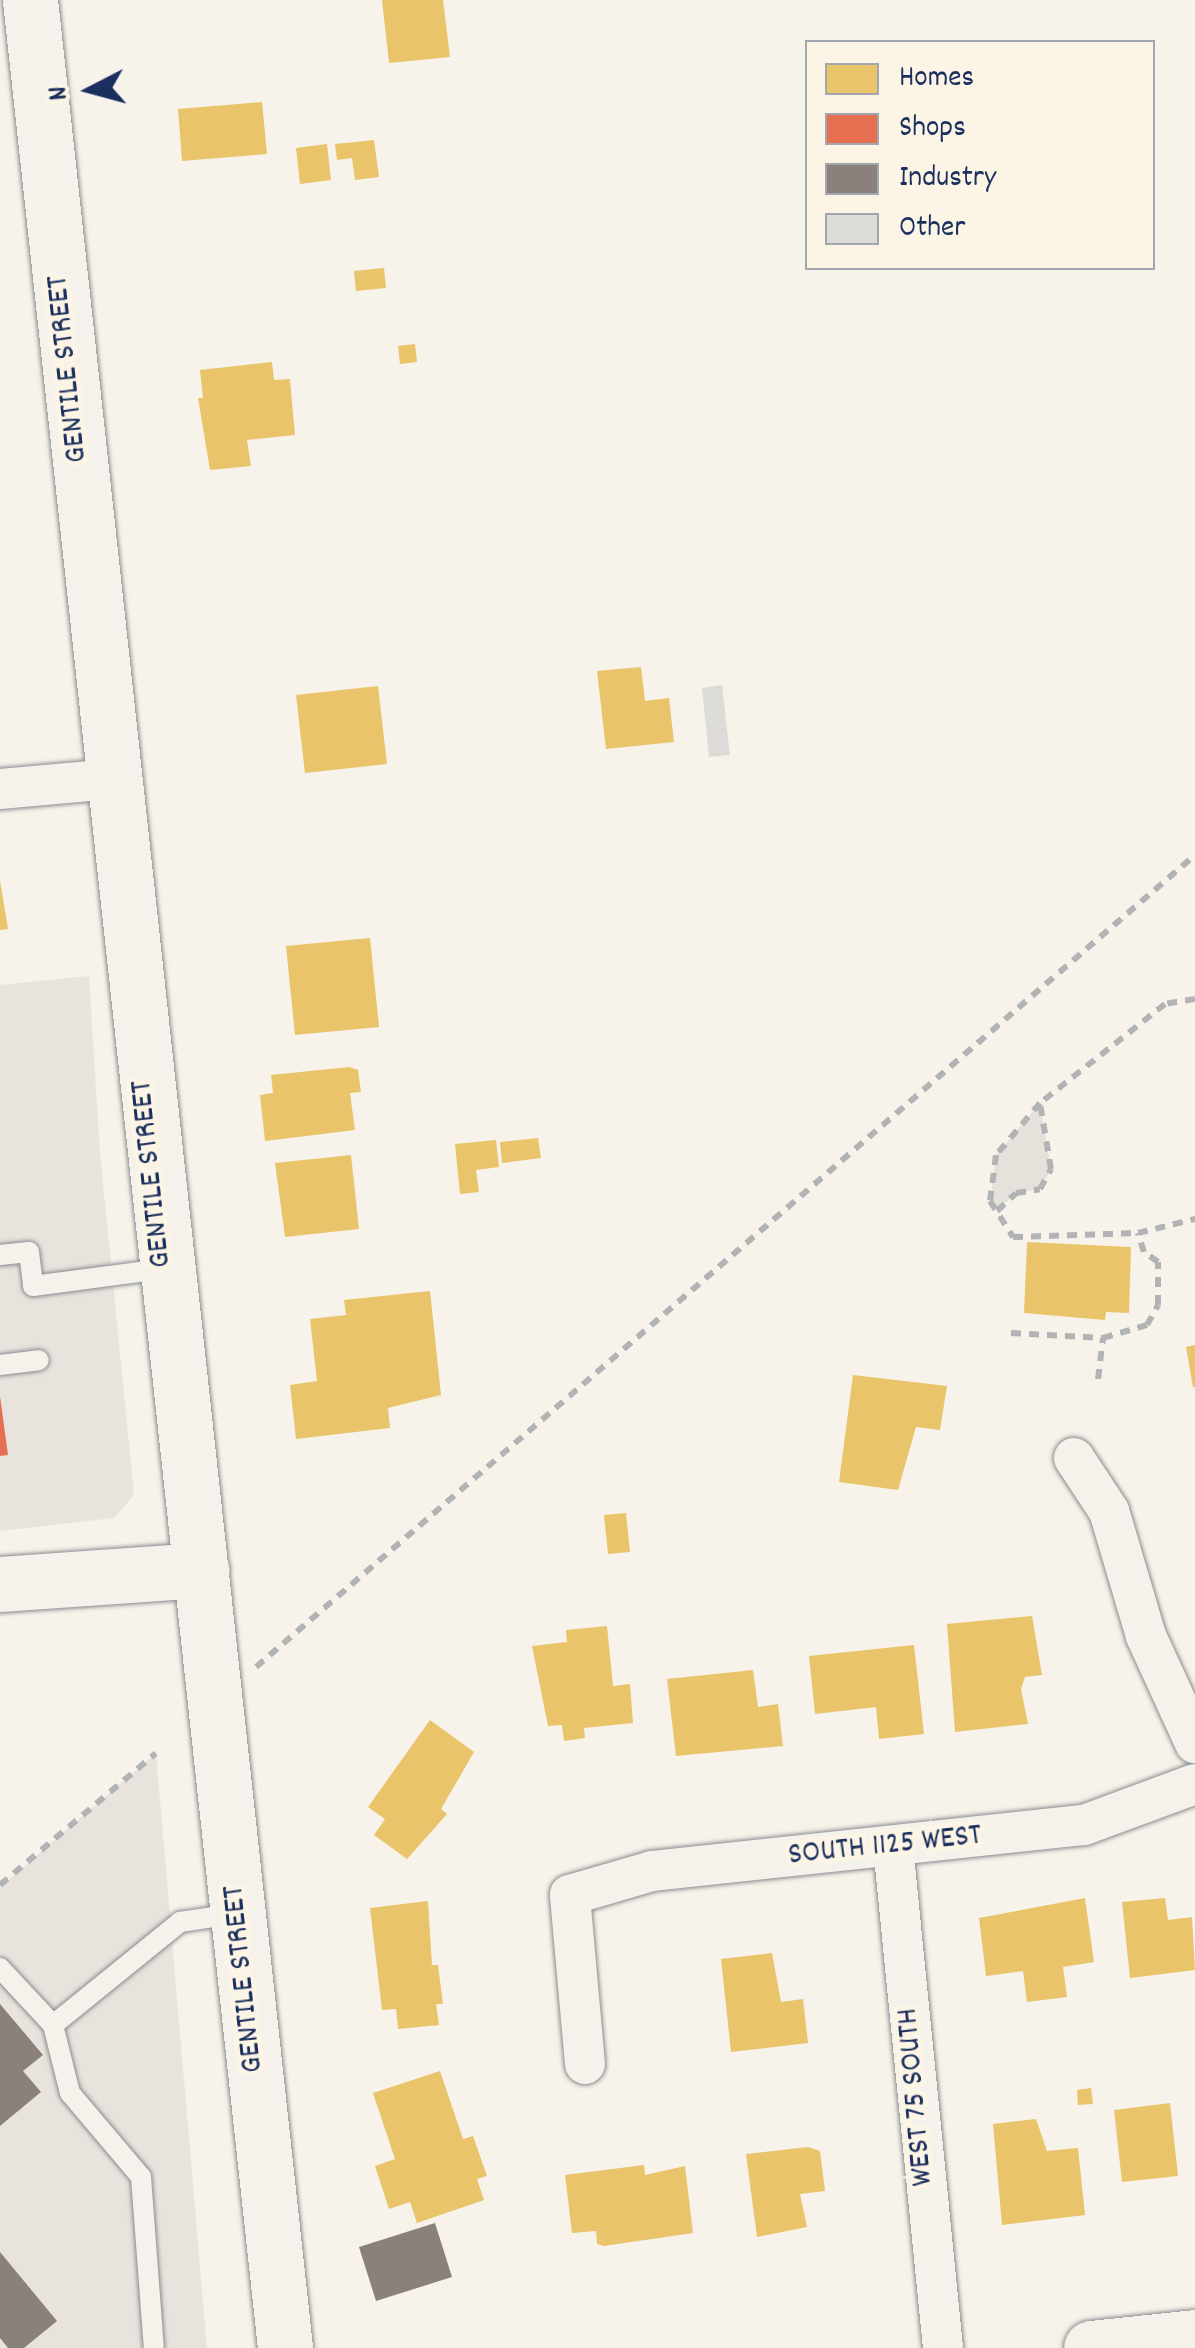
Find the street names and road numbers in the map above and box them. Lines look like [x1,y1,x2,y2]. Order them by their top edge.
street label: GENTILE STREET [40,273,98,465]
street label: GENTILE STREET [124,1078,182,1270]
street label: SOUTH 1125 WEST [786,1818,984,1876]
street label: GENTILE STREET [216,1883,274,2075]
street label: WEST 75 SOUTH [890,2006,944,2188]

